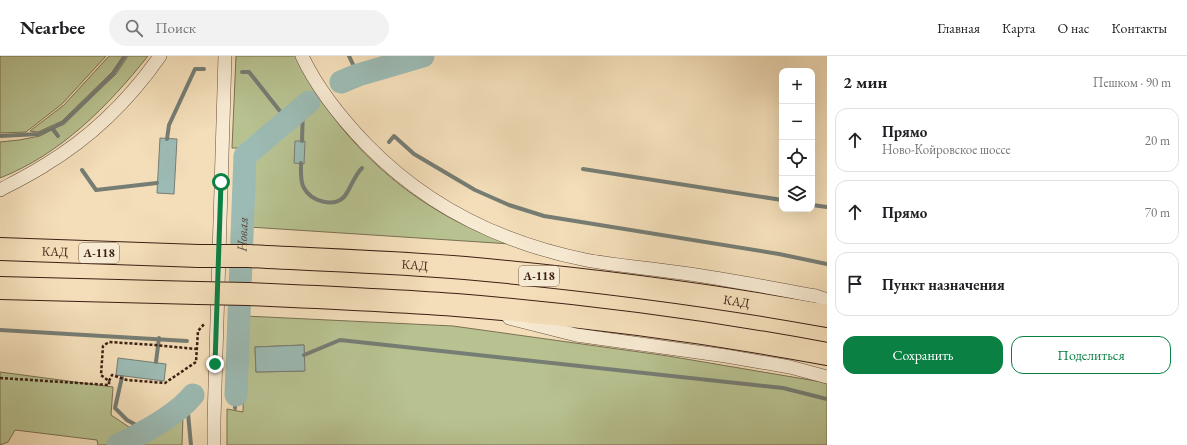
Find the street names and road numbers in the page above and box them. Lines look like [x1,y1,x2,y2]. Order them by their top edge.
street label: КАД [41,242,69,260]
road number: А-118 [79,243,119,263]
street label: КАД [401,255,429,274]
road number: А-118 [519,266,559,286]
street label: КАД [722,290,751,311]

